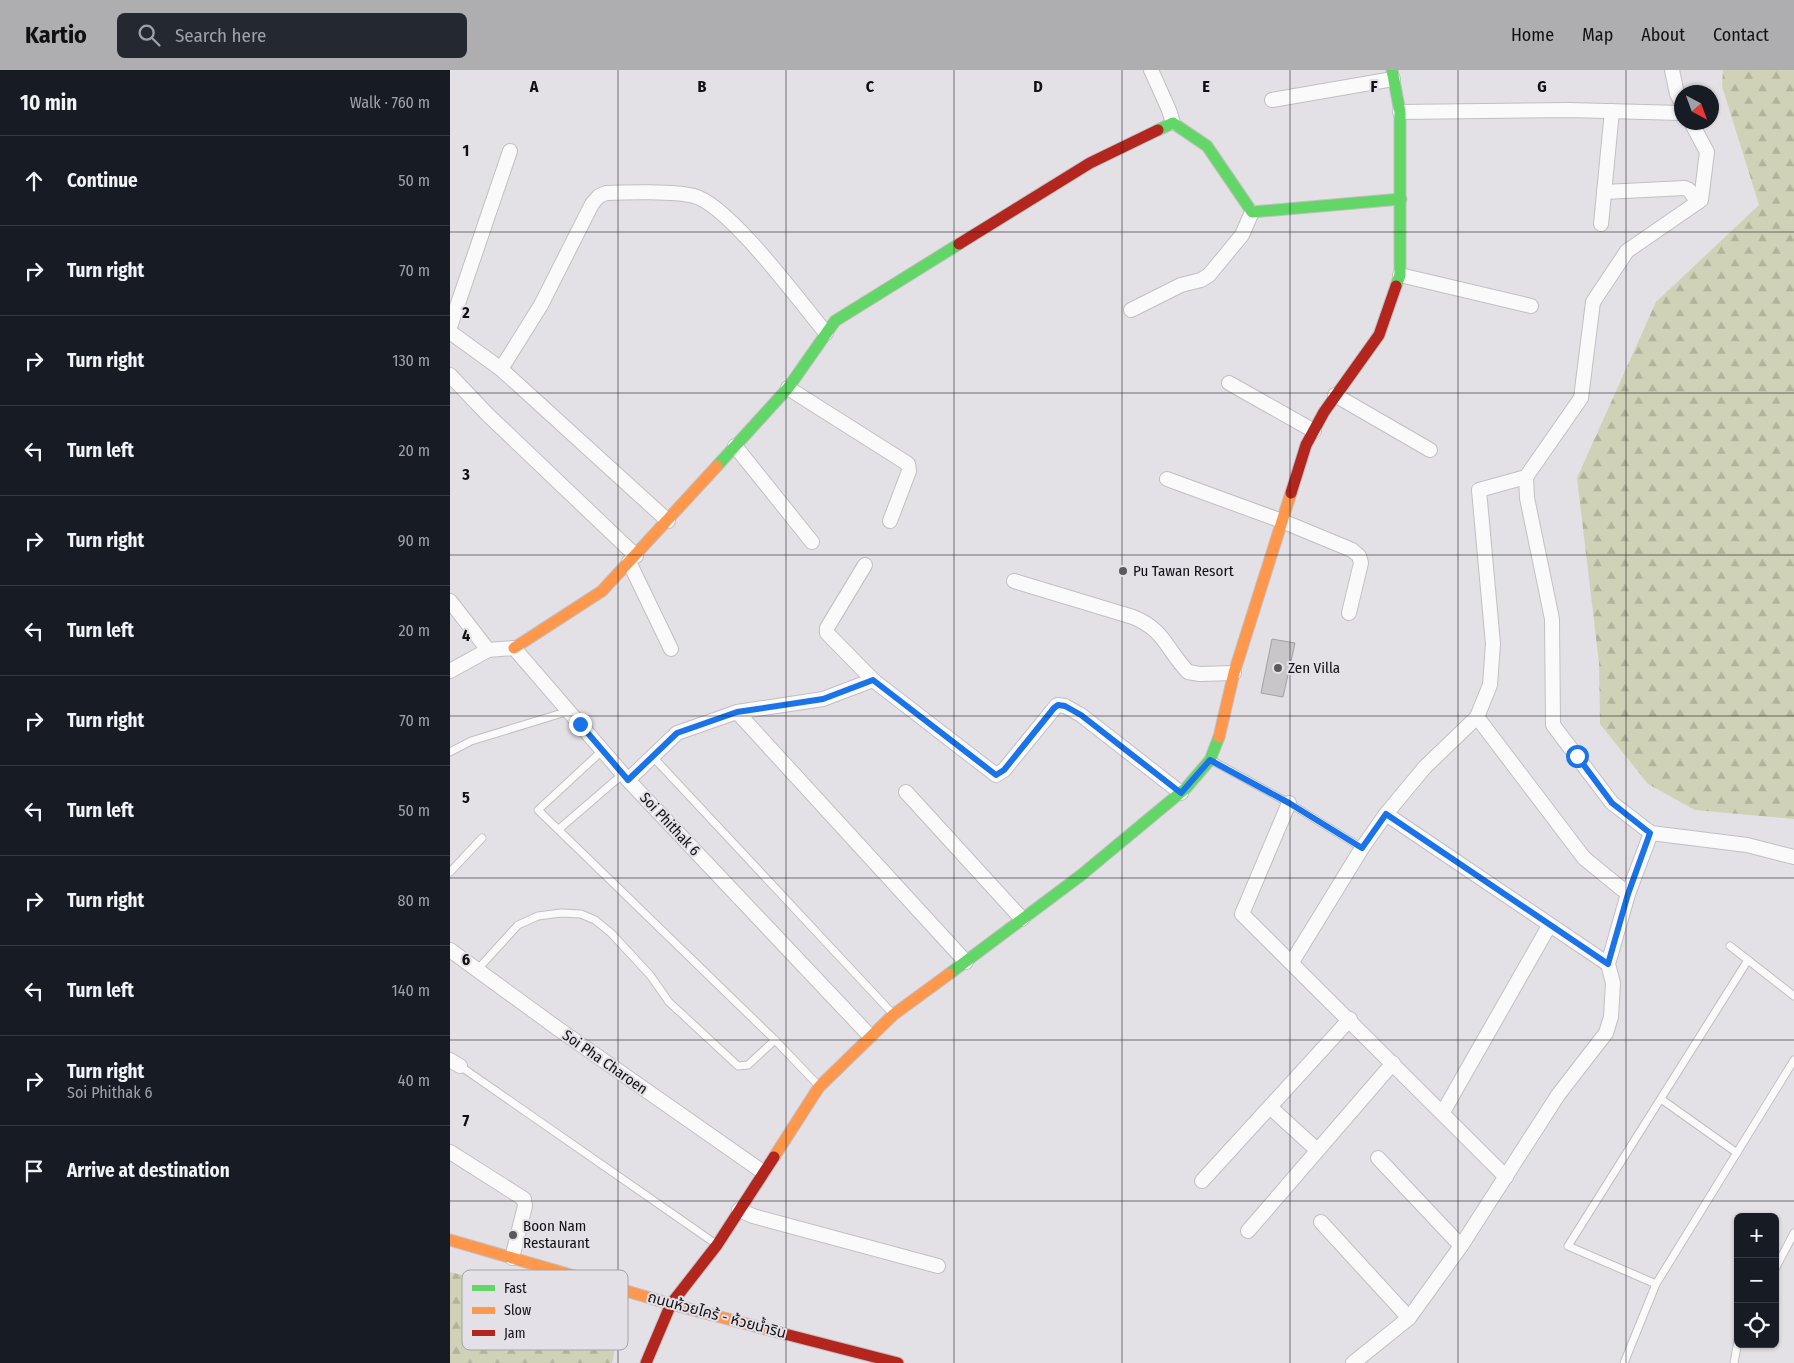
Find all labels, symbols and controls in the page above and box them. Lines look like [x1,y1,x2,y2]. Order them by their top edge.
search box [117,13,467,58]
text: Kartio [25,21,87,49]
icon: search [135,21,163,49]
text: Search here [175,24,266,47]
text: Home [1511,24,1554,46]
text: Map [1582,24,1613,46]
text: About [1641,24,1685,46]
text: Contact [1713,24,1769,46]
text: A [529,77,539,96]
text: B [698,77,707,96]
text: C [866,77,875,96]
text: D [1033,77,1043,96]
text: E [1202,77,1210,96]
text: F [1370,77,1378,96]
text: G [1537,77,1547,96]
north arrow [1674,85,1719,130]
text: 10 min [20,90,77,116]
text: Walk · 760 m [350,93,430,112]
text: 1 [463,141,469,160]
icon: ahead [20,167,48,195]
text: Continue [67,169,138,192]
text: 50 m [398,171,430,190]
icon: right [20,257,48,285]
text: Turn right [67,259,144,282]
text: 70 m [399,261,430,280]
text: 2 [461,303,470,322]
icon: right [20,347,48,375]
text: Turn right [67,349,144,372]
text: 130 m [392,351,430,370]
icon: left [20,437,48,465]
text: Turn left [67,439,134,462]
text: 20 m [399,441,430,460]
text: 3 [461,465,470,484]
icon: right [20,527,48,555]
text: Turn right [67,529,144,552]
text: 90 m [398,531,430,550]
place label: Pu Tawan Resort [1133,562,1234,580]
marker: Pu Tawan Resort [1117,565,1129,577]
icon: left [20,617,48,645]
text: Turn left [67,619,134,642]
text: 20 m [399,621,430,640]
text: 4 [462,626,470,645]
place label: Zen Villa [1288,659,1340,677]
marker: Zen Villa [1272,662,1284,674]
icon: right [20,707,48,735]
text: Turn right [67,709,144,732]
text: 70 m [399,711,430,730]
route end [569,713,592,736]
route start [1566,745,1589,768]
text: 5 [462,788,470,807]
street label: Soi Phithak 6 [636,789,704,859]
icon: left [20,797,48,825]
text: Turn left [67,799,134,822]
text: 50 m [398,801,430,820]
icon: right [20,887,48,915]
text: Turn right [67,889,144,912]
text: 80 m [398,891,430,910]
text: 6 [462,950,470,969]
icon: left [20,977,48,1005]
text: Turn left [67,979,134,1002]
text: 140 m [392,981,430,1000]
street label: Soi Pha Charoen [559,1026,651,1098]
text: Turn right [67,1060,144,1083]
icon: right [20,1067,48,1095]
text: 40 m [398,1071,430,1090]
text: Soi Phithak 6 [67,1083,152,1102]
text: 7 [463,1111,470,1130]
icon: arrive [20,1157,48,1185]
text: Arrive at destination [67,1159,230,1182]
map controls [1734,1213,1779,1348]
button: + [1734,1213,1779,1258]
place label: Boon Nam Restaurant [523,1217,590,1252]
marker: Boon Nam Restaurant [507,1229,519,1241]
button: − [1734,1258,1779,1303]
legend [462,1270,628,1350]
text: Fast [504,1280,527,1297]
street label: ถนนห้วยไคร้ - ห้วยน้ำริน [646,1286,789,1342]
text: Slow [504,1302,531,1319]
button: locate [1734,1303,1779,1348]
text: Jam [504,1325,525,1342]

